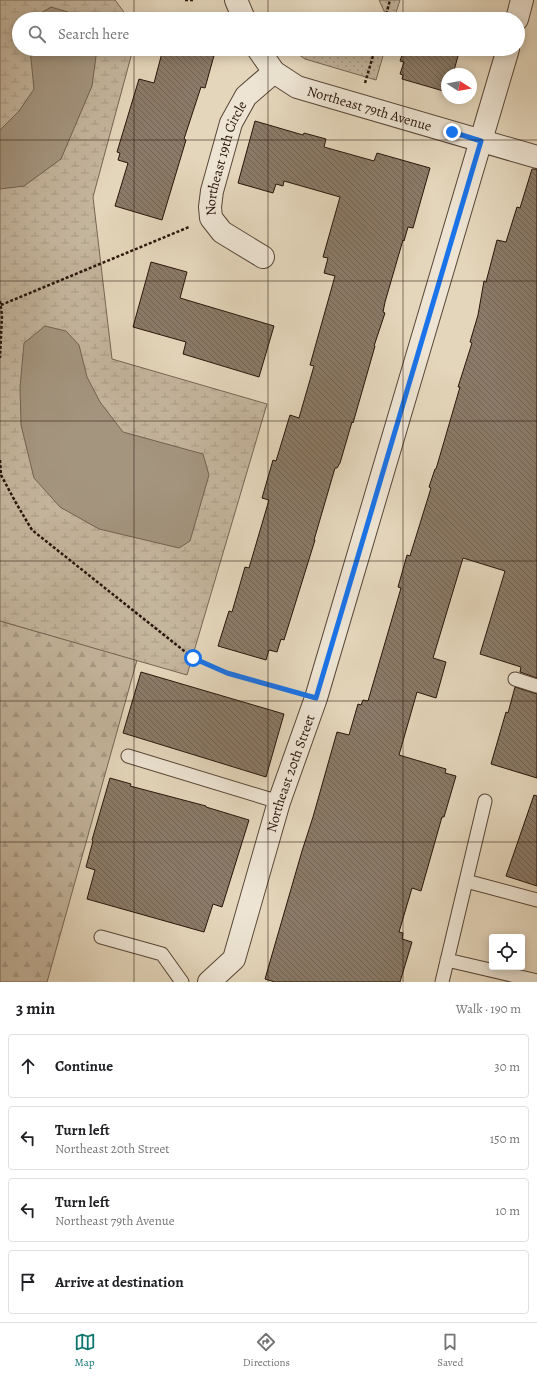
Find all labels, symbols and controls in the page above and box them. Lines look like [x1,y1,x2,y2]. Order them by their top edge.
search box [12,12,525,56]
icon: search [26,23,48,45]
text: Search here [58,24,129,44]
north arrow [441,68,477,104]
street label: Northeast 79th Avenue [305,81,434,136]
street label: Northeast 19th Circle [201,98,251,216]
route end [443,123,461,141]
route start [184,649,202,667]
street label: Northeast 20th Street [262,711,320,835]
map controls [489,934,525,970]
button: locate [489,934,525,970]
text: 3 min [16,997,55,1020]
text: Walk · 190 m [456,1000,521,1017]
icon: ahead [17,1055,39,1077]
text: Continue [55,1056,113,1076]
text: 30 m [494,1058,520,1075]
text: Turn left [55,1120,110,1140]
icon: left [17,1127,39,1149]
text: 150 m [490,1130,520,1147]
text: Northeast 20th Street [55,1140,170,1157]
text: Turn left [55,1192,110,1212]
icon: left [17,1199,39,1221]
text: 10 m [495,1202,520,1219]
text: Northeast 79th Avenue [55,1212,175,1229]
icon: arrive [17,1271,39,1293]
text: Arrive at destination [55,1272,184,1292]
tab: Map [74,1331,96,1370]
tab: Directions [243,1331,290,1370]
tab: Saved [437,1331,463,1370]

